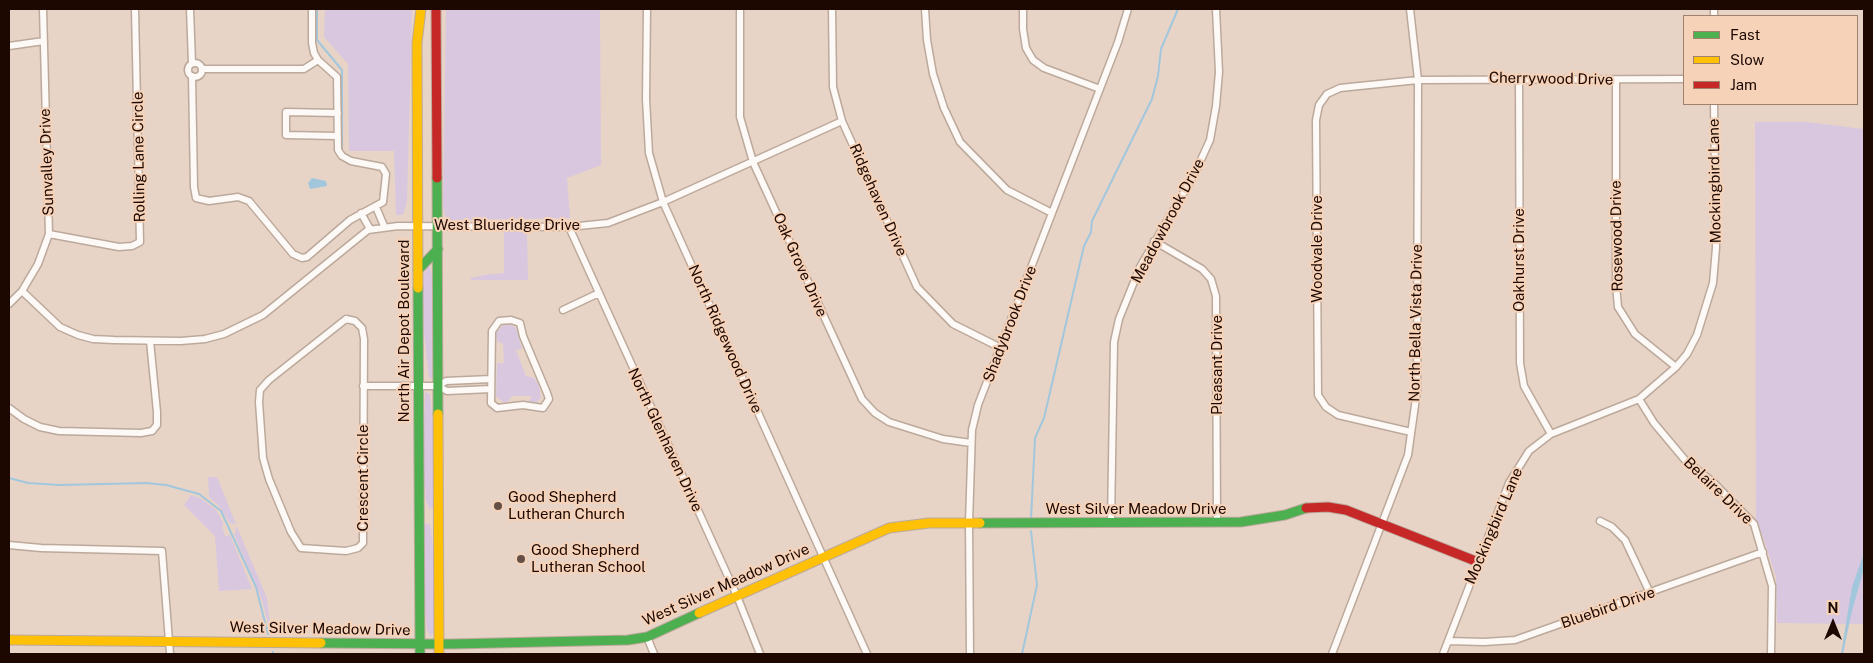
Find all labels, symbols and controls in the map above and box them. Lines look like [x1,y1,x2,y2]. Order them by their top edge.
legend [1683,15,1858,105]
text: Fast [1730,26,1760,43]
text: Slow [1730,51,1764,68]
street label: Cherrywood Drive [1489,69,1613,89]
text: Jam [1730,76,1757,93]
street label: Rolling Lane Circle [129,91,149,223]
street label: Sunvalley Drive [36,108,58,216]
street label: Mockingbird Lane [1705,118,1725,244]
street label: Ridgehaven Drive [845,141,911,259]
street label: Meadowbrook Drive [1128,156,1208,286]
street label: Rosewood Drive [1607,180,1627,292]
street label: Woodvale Drive [1308,195,1326,303]
street label: Oakhurst Drive [1510,208,1528,312]
street label: Oak Grove Drive [769,210,831,320]
street label: West Blueridge Drive [434,216,580,234]
street label: North Air Depot Boulevard [395,239,413,423]
street label: North Bella Vista Drive [1406,244,1426,402]
street label: North Ridgewood Drive [684,262,766,416]
street label: Shadybrook Drive [979,263,1041,385]
street label: Pleasant Drive [1208,315,1226,415]
street label: North Glenhaven Drive [624,365,706,515]
street label: Crescent Circle [354,424,372,532]
street label: Belaire Drive [1680,454,1756,528]
street label: Mockingbird Lane [1461,465,1527,587]
place label: Good Shepherd Lutheran Church [508,488,625,523]
marker: Good Shepherd Lutheran Church [492,500,504,512]
street label: West Silver Meadow Drive [1046,500,1226,518]
street label: West Silver Meadow Drive [640,540,812,630]
place label: Good Shepherd Lutheran School [531,541,646,576]
marker: Good Shepherd Lutheran School [515,553,527,565]
street label: Bluebird Drive [1558,583,1658,633]
north arrow [1808,598,1858,648]
text: N [1828,600,1838,616]
street label: West Silver Meadow Drive [229,618,411,640]

